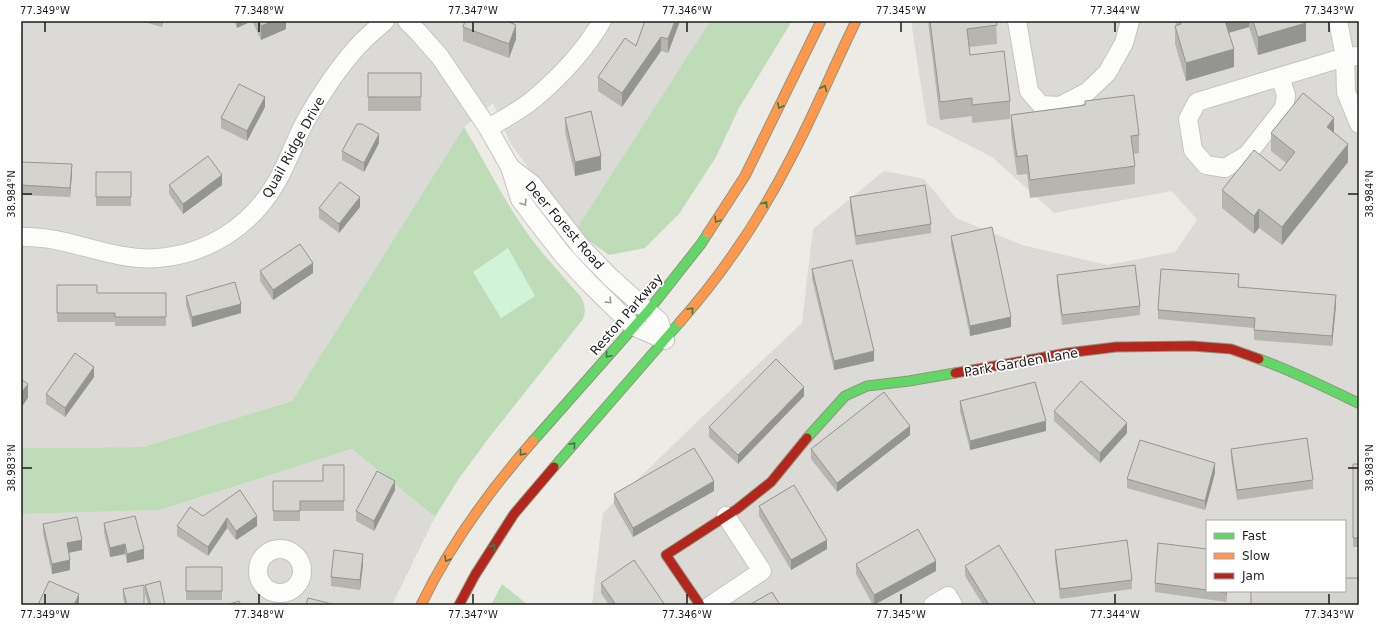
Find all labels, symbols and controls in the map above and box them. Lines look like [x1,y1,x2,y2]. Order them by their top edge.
text: 77.349°W [20,5,70,16]
text: 77.348°W [234,5,284,16]
text: 77.347°W [448,5,498,16]
text: 77.346°W [662,5,712,16]
text: 77.345°W [876,5,926,16]
text: 77.344°W [1090,5,1140,16]
text: 77.343°W [1304,5,1354,16]
one-way arrow [819,84,827,92]
street label: Quail Ridge Drive [259,94,328,201]
one-way arrow [777,102,785,110]
text: 38.984°N [6,170,17,218]
text: 38.984°N [1364,170,1375,218]
street label: Deer Forest Road [522,178,607,273]
one-way arrow [519,199,527,206]
one-way arrow [760,201,767,208]
one-way arrow [714,216,722,223]
street label: Reston Parkway [587,270,666,358]
one-way arrow [604,296,612,304]
one-way arrow [686,307,693,315]
street label: Park Garden Lane [963,345,1079,380]
one-way arrow [605,350,612,358]
one-way arrow [569,442,576,450]
text: 38.983°N [6,444,17,492]
text: 38.983°N [1364,444,1375,492]
one-way arrow [520,448,527,456]
legend [1206,520,1346,592]
text: Fast [1242,529,1266,543]
one-way arrow [488,544,496,551]
text: Slow [1242,549,1270,563]
one-way arrow [444,555,451,562]
text: Jam [1241,569,1265,583]
text: 77.349°W [20,609,70,620]
text: 77.348°W [234,609,284,620]
text: 77.347°W [448,609,498,620]
text: 77.346°W [662,609,712,620]
text: 77.345°W [876,609,926,620]
text: 77.344°W [1090,609,1140,620]
text: 77.343°W [1304,609,1354,620]

